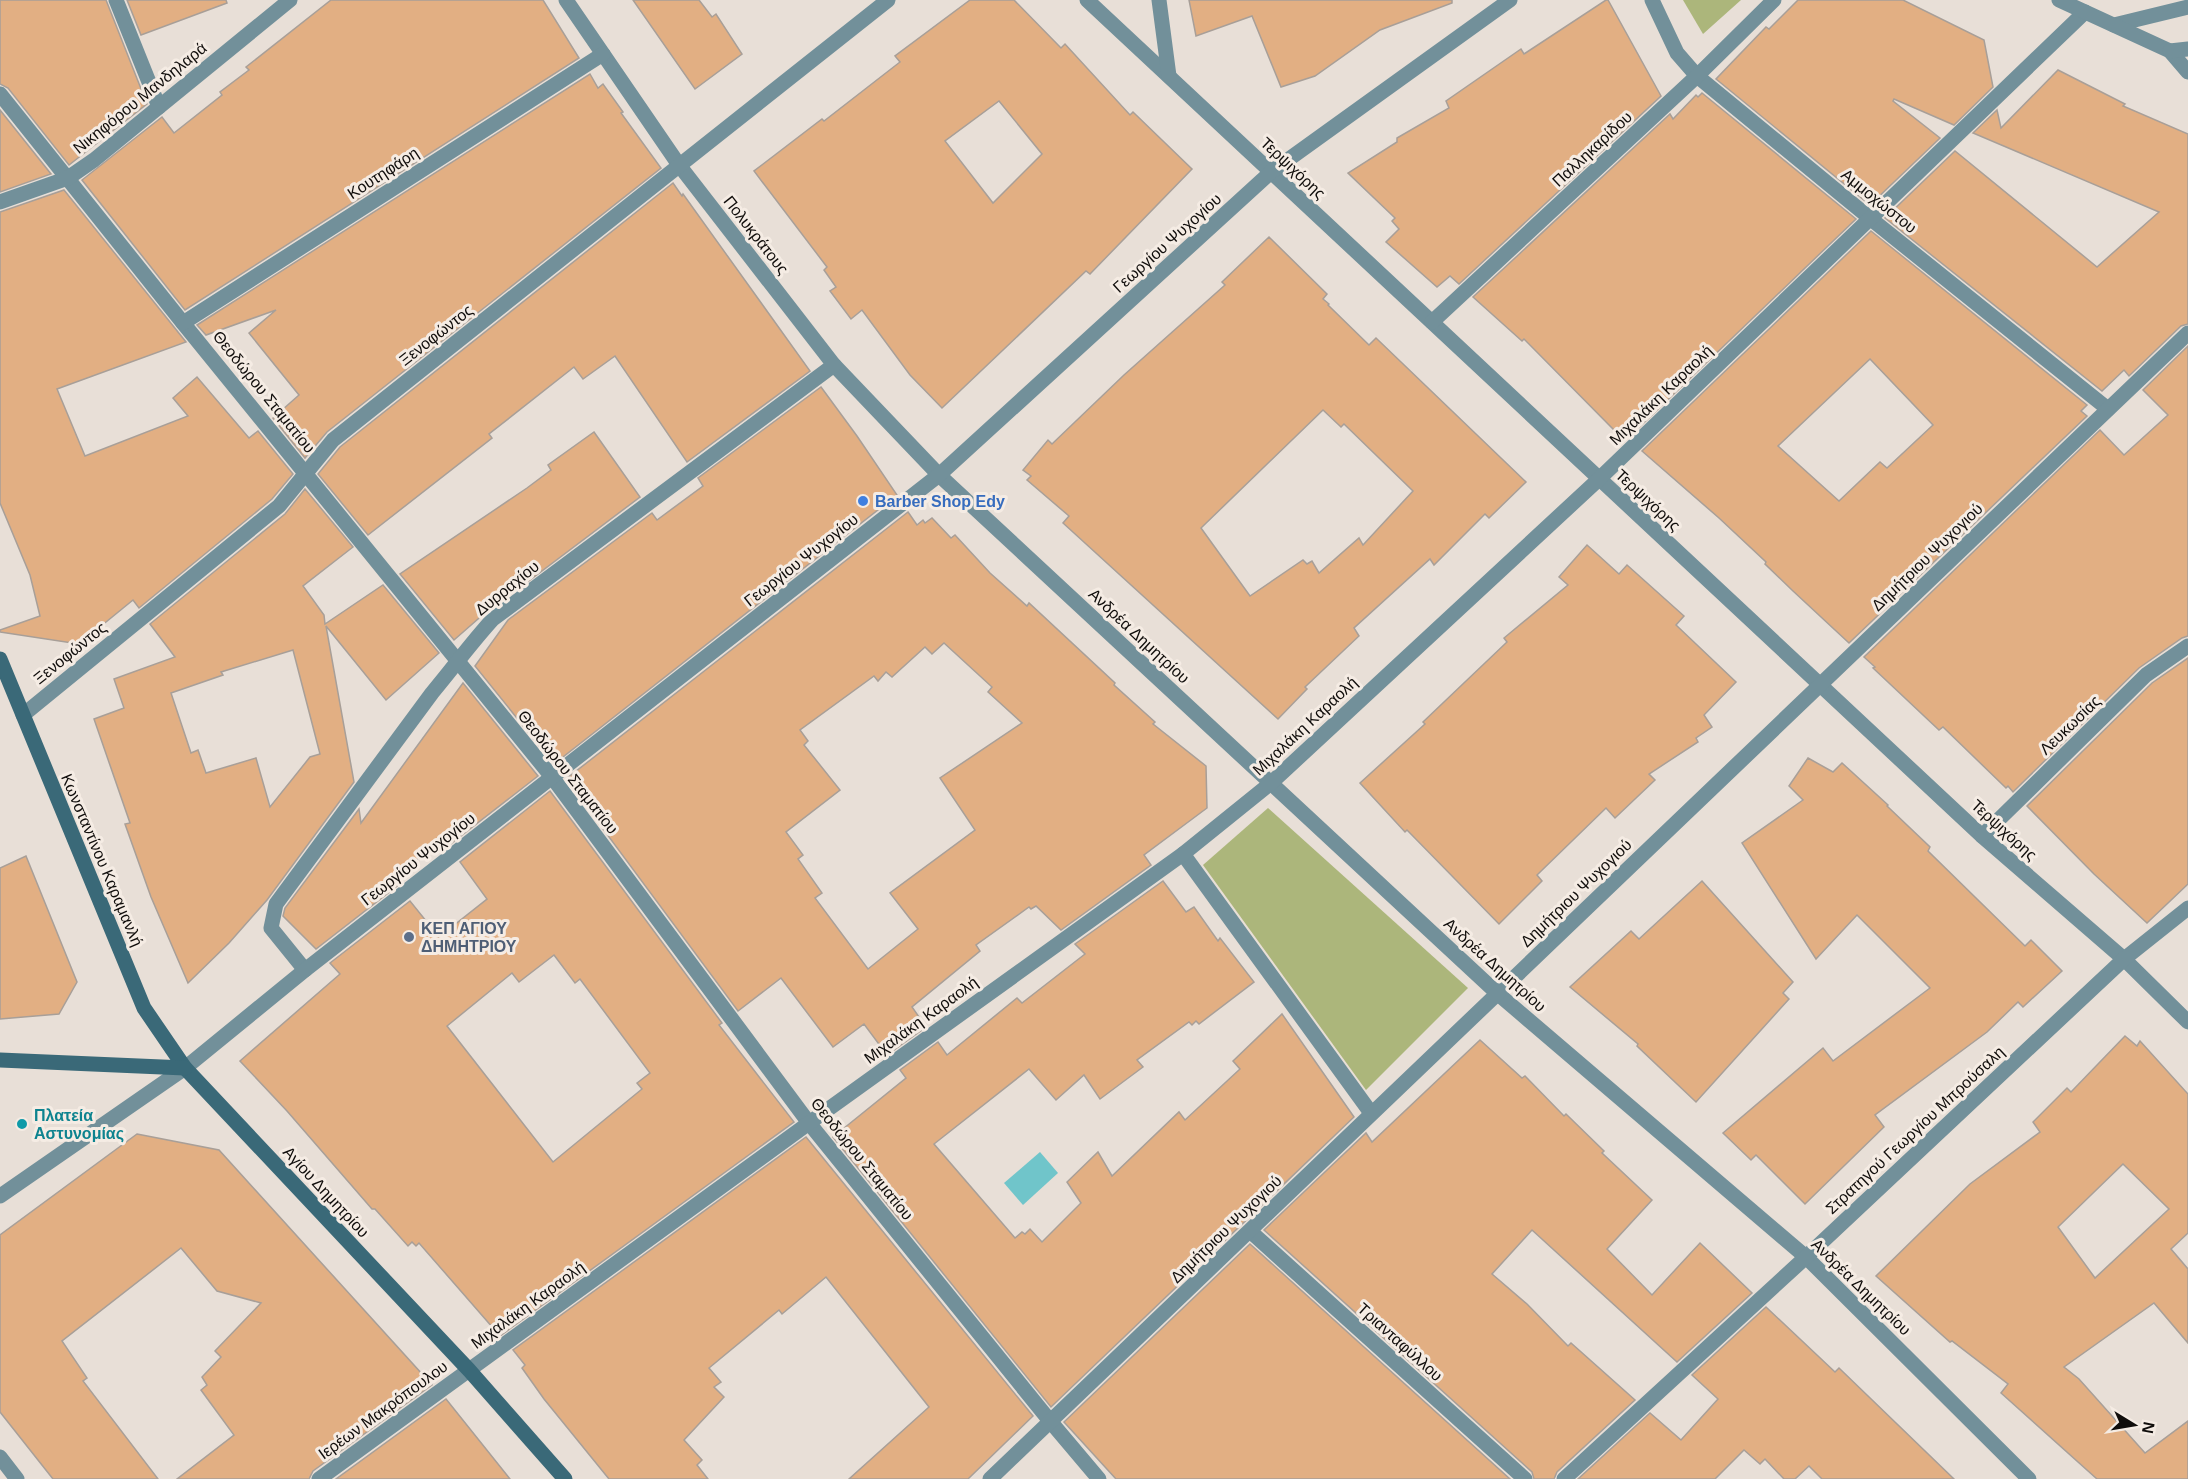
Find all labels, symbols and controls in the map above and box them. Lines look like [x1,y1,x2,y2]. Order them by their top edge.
street label: Νικηφόρου Μανδηλαρά [70,39,210,157]
street label: Παλληκαρίδου [1549,108,1635,190]
street label: Τερψιχόρης [1257,134,1329,202]
street label: Κουτηφάρη [344,144,422,202]
street label: Αμμοχώστου [1838,166,1920,236]
street label: Γεωργίου Ψυχογίου [1110,190,1224,296]
street label: Πολυκράτους [720,193,792,278]
street label: Ξενοφώντος [396,301,476,369]
street label: Θεοδώρου Σταματίου [210,328,318,456]
street label: Μιχαλάκη Καραολή [1606,342,1716,448]
street label: Τερψιχόρης [1612,466,1684,534]
place label: Barber Shop Edy [875,493,1005,510]
marker: Barber Shop Edy [856,494,870,508]
street label: Δημήτριου Ψυχογιού [1868,500,1986,614]
street label: Γεωργίου Ψυχογίου [741,510,861,610]
street label: Δυρραχίου [472,557,542,619]
street label: Ανδρέα Δημητρίου [1085,585,1193,687]
street label: Ξενοφώντος [30,619,110,687]
street label: Μιχαλάκη Καραολή [1249,673,1361,779]
street label: Λευκωσίας [2036,692,2104,758]
street label: Θεοδώρου Σταματίου [515,707,621,837]
street label: Κωνσταντίνου Καραμανλή [58,771,146,949]
street label: Τερψιχόρης [1968,796,2040,864]
street label: Γεωργίου Ψυχογίου [358,809,478,909]
street label: Δημήτριου Ψυχογιού [1517,836,1635,950]
street label: Ανδρέα Δημητρίου [1441,915,1549,1015]
place label: ΚΕΠ ΑΓΙΟΥ ΔΗΜΗΤΡΙΟΥ [421,920,517,955]
marker: ΚΕΠ ΑΓΙΟΥ ΔΗΜΗΤΡΙΟΥ [402,930,416,944]
street label: Μιχαλάκη Καραολή [861,973,981,1067]
street label: Στρατηγού Γεωργίου Μπρούσαλη [1822,1043,2008,1217]
street label: Θεοδώρου Σταματίου [808,1095,916,1223]
place label: Πλατεία Αστυνομίας [34,1107,124,1143]
marker: Πλατεία Αστυνομίας [15,1117,29,1131]
street label: Αγίου Δημητρίου [280,1143,372,1241]
street label: Δημήτριου Ψυχογιού [1167,1172,1285,1286]
street label: Ανδρέα Δημητρίου [1808,1235,1914,1339]
street label: Μιχαλάκη Καραολή [468,1258,588,1352]
street label: Τριανταφύλλου [1354,1300,1446,1384]
street label: Ιερέων Μακρόπουλου [315,1358,451,1462]
north arrow [2104,1395,2164,1455]
text: N [2139,1420,2158,1435]

